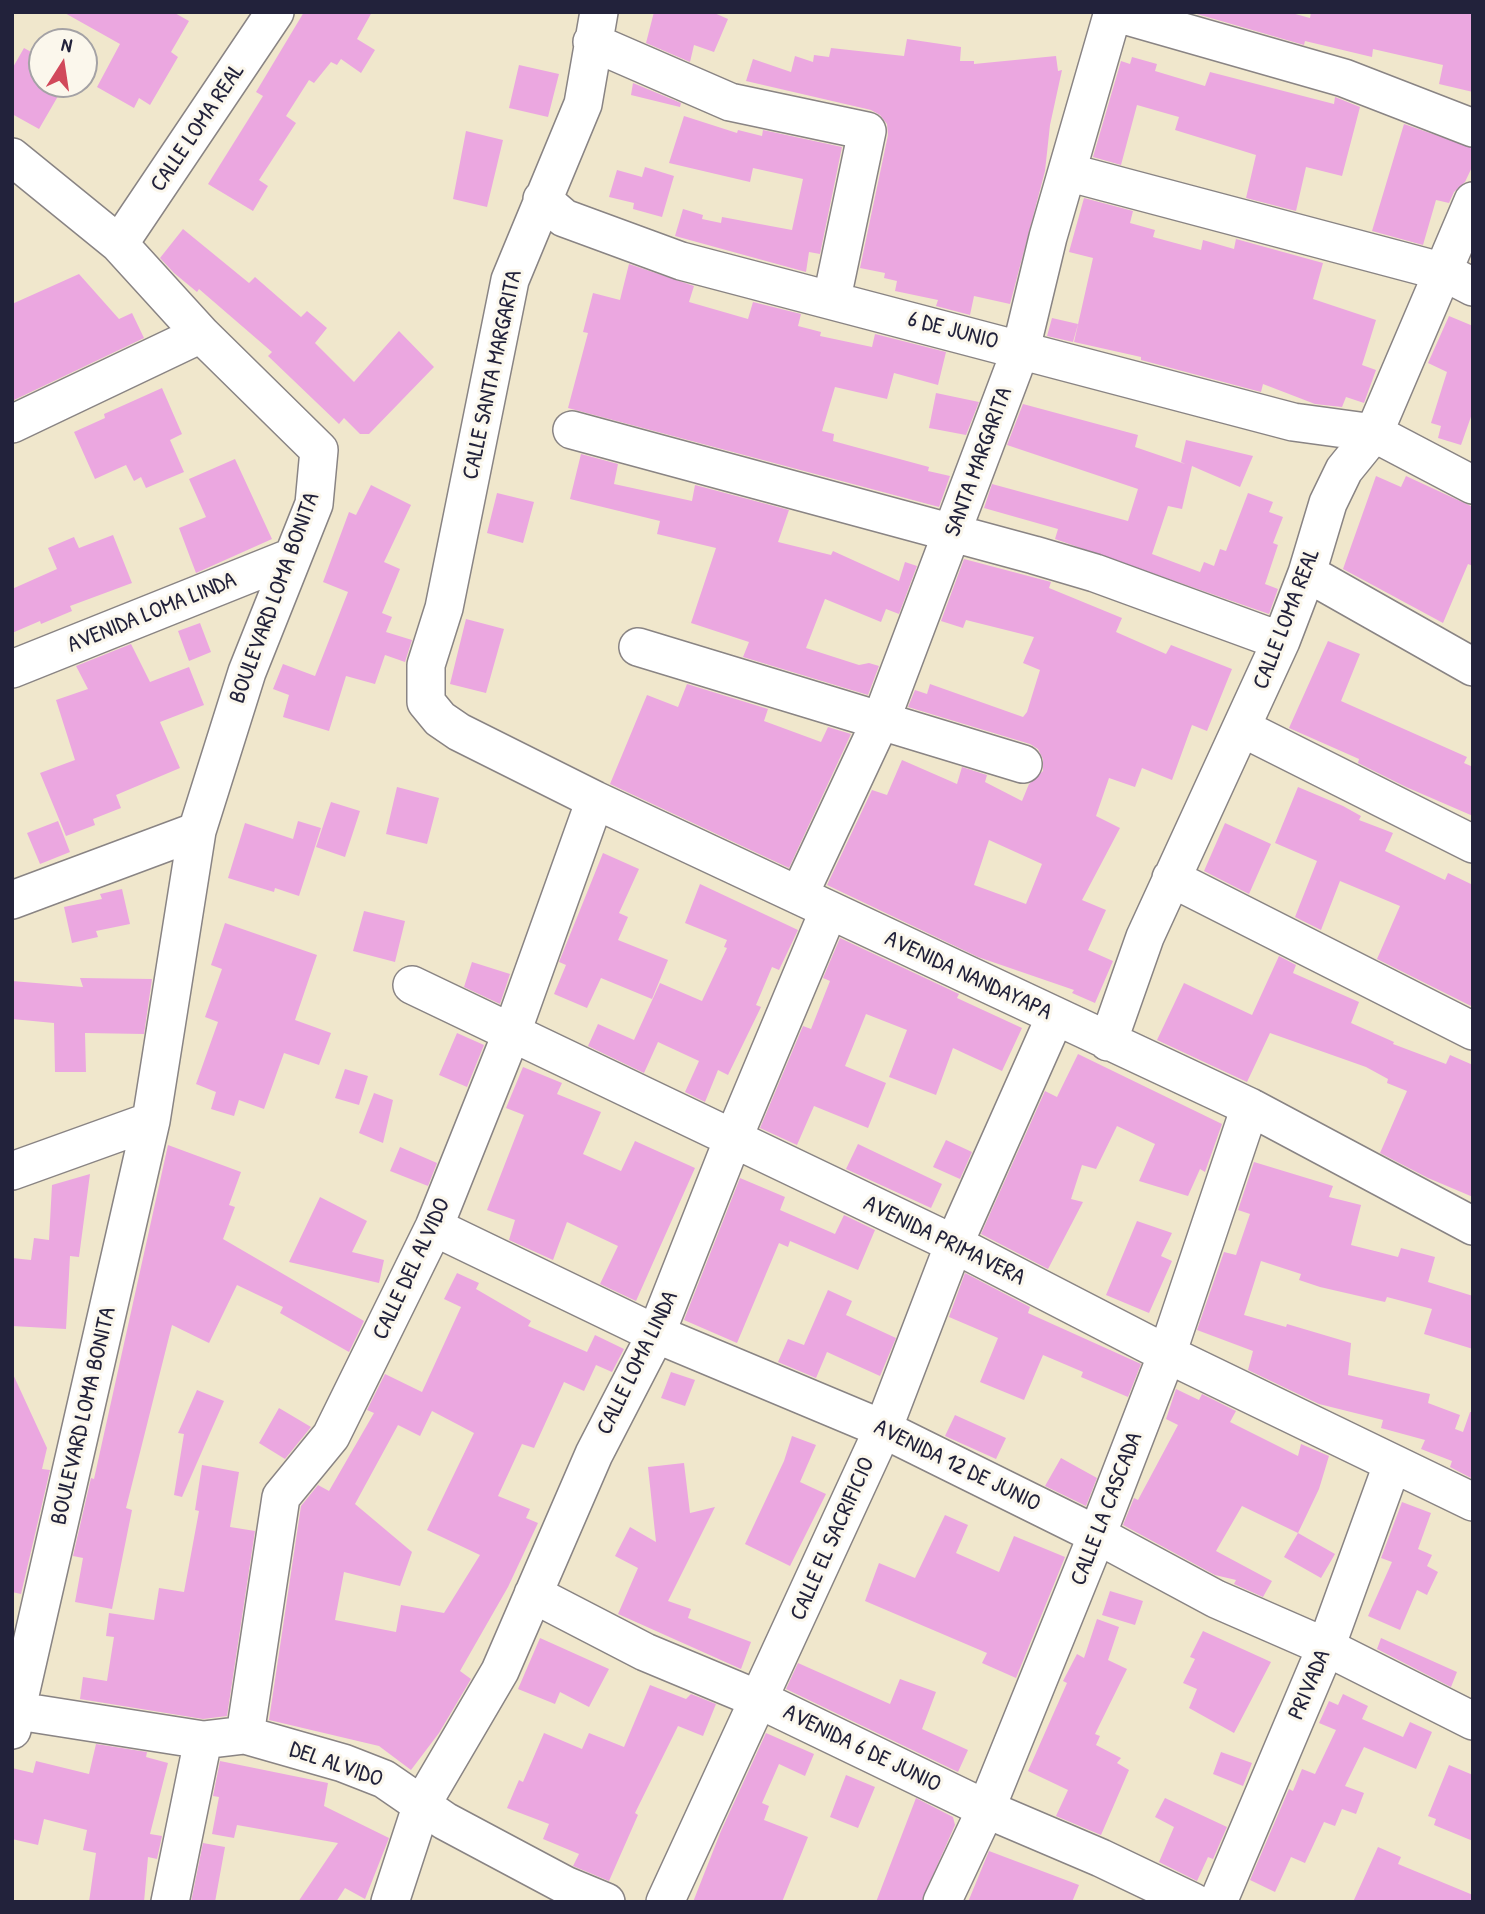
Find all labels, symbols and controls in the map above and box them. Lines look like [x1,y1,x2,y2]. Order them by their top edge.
north arrow [28,28,98,98]
text: N [59,31,75,58]
street label: CALLE LOMA REAL [145,59,251,197]
street label: CALLE SANTA MARGARITA [457,268,529,482]
street label: 6 DE JUNIO [905,306,1001,356]
street label: SANTA MARGARITA [939,384,1019,540]
street label: BOULEVARD LOMA BONITA [224,489,326,707]
street label: CALLE LOMA REAL [1248,545,1326,693]
street label: AVENIDA LOMA LINDA [64,567,240,659]
street label: AVENIDA NANDAYAPA [880,925,1056,1027]
street label: AVENIDA PRIMAVERA [859,1190,1029,1292]
street label: CALLE DEL ALVIDO [367,1194,457,1344]
street label: CALLE LOMA LINDA [591,1287,685,1439]
street label: BOULEVARD LOMA BONITA [46,1305,122,1527]
street label: AVENIDA 12 DE JUNIO [869,1414,1045,1518]
street label: CALLE LA CASCADA [1065,1429,1149,1589]
street label: CALLE EL SACRIFICIO [785,1453,881,1625]
street label: PRIVADA [1283,1646,1337,1724]
street label: AVENIDA 6 DE JUNIO [779,1699,945,1799]
street label: DEL ALVIDO [286,1736,386,1794]

